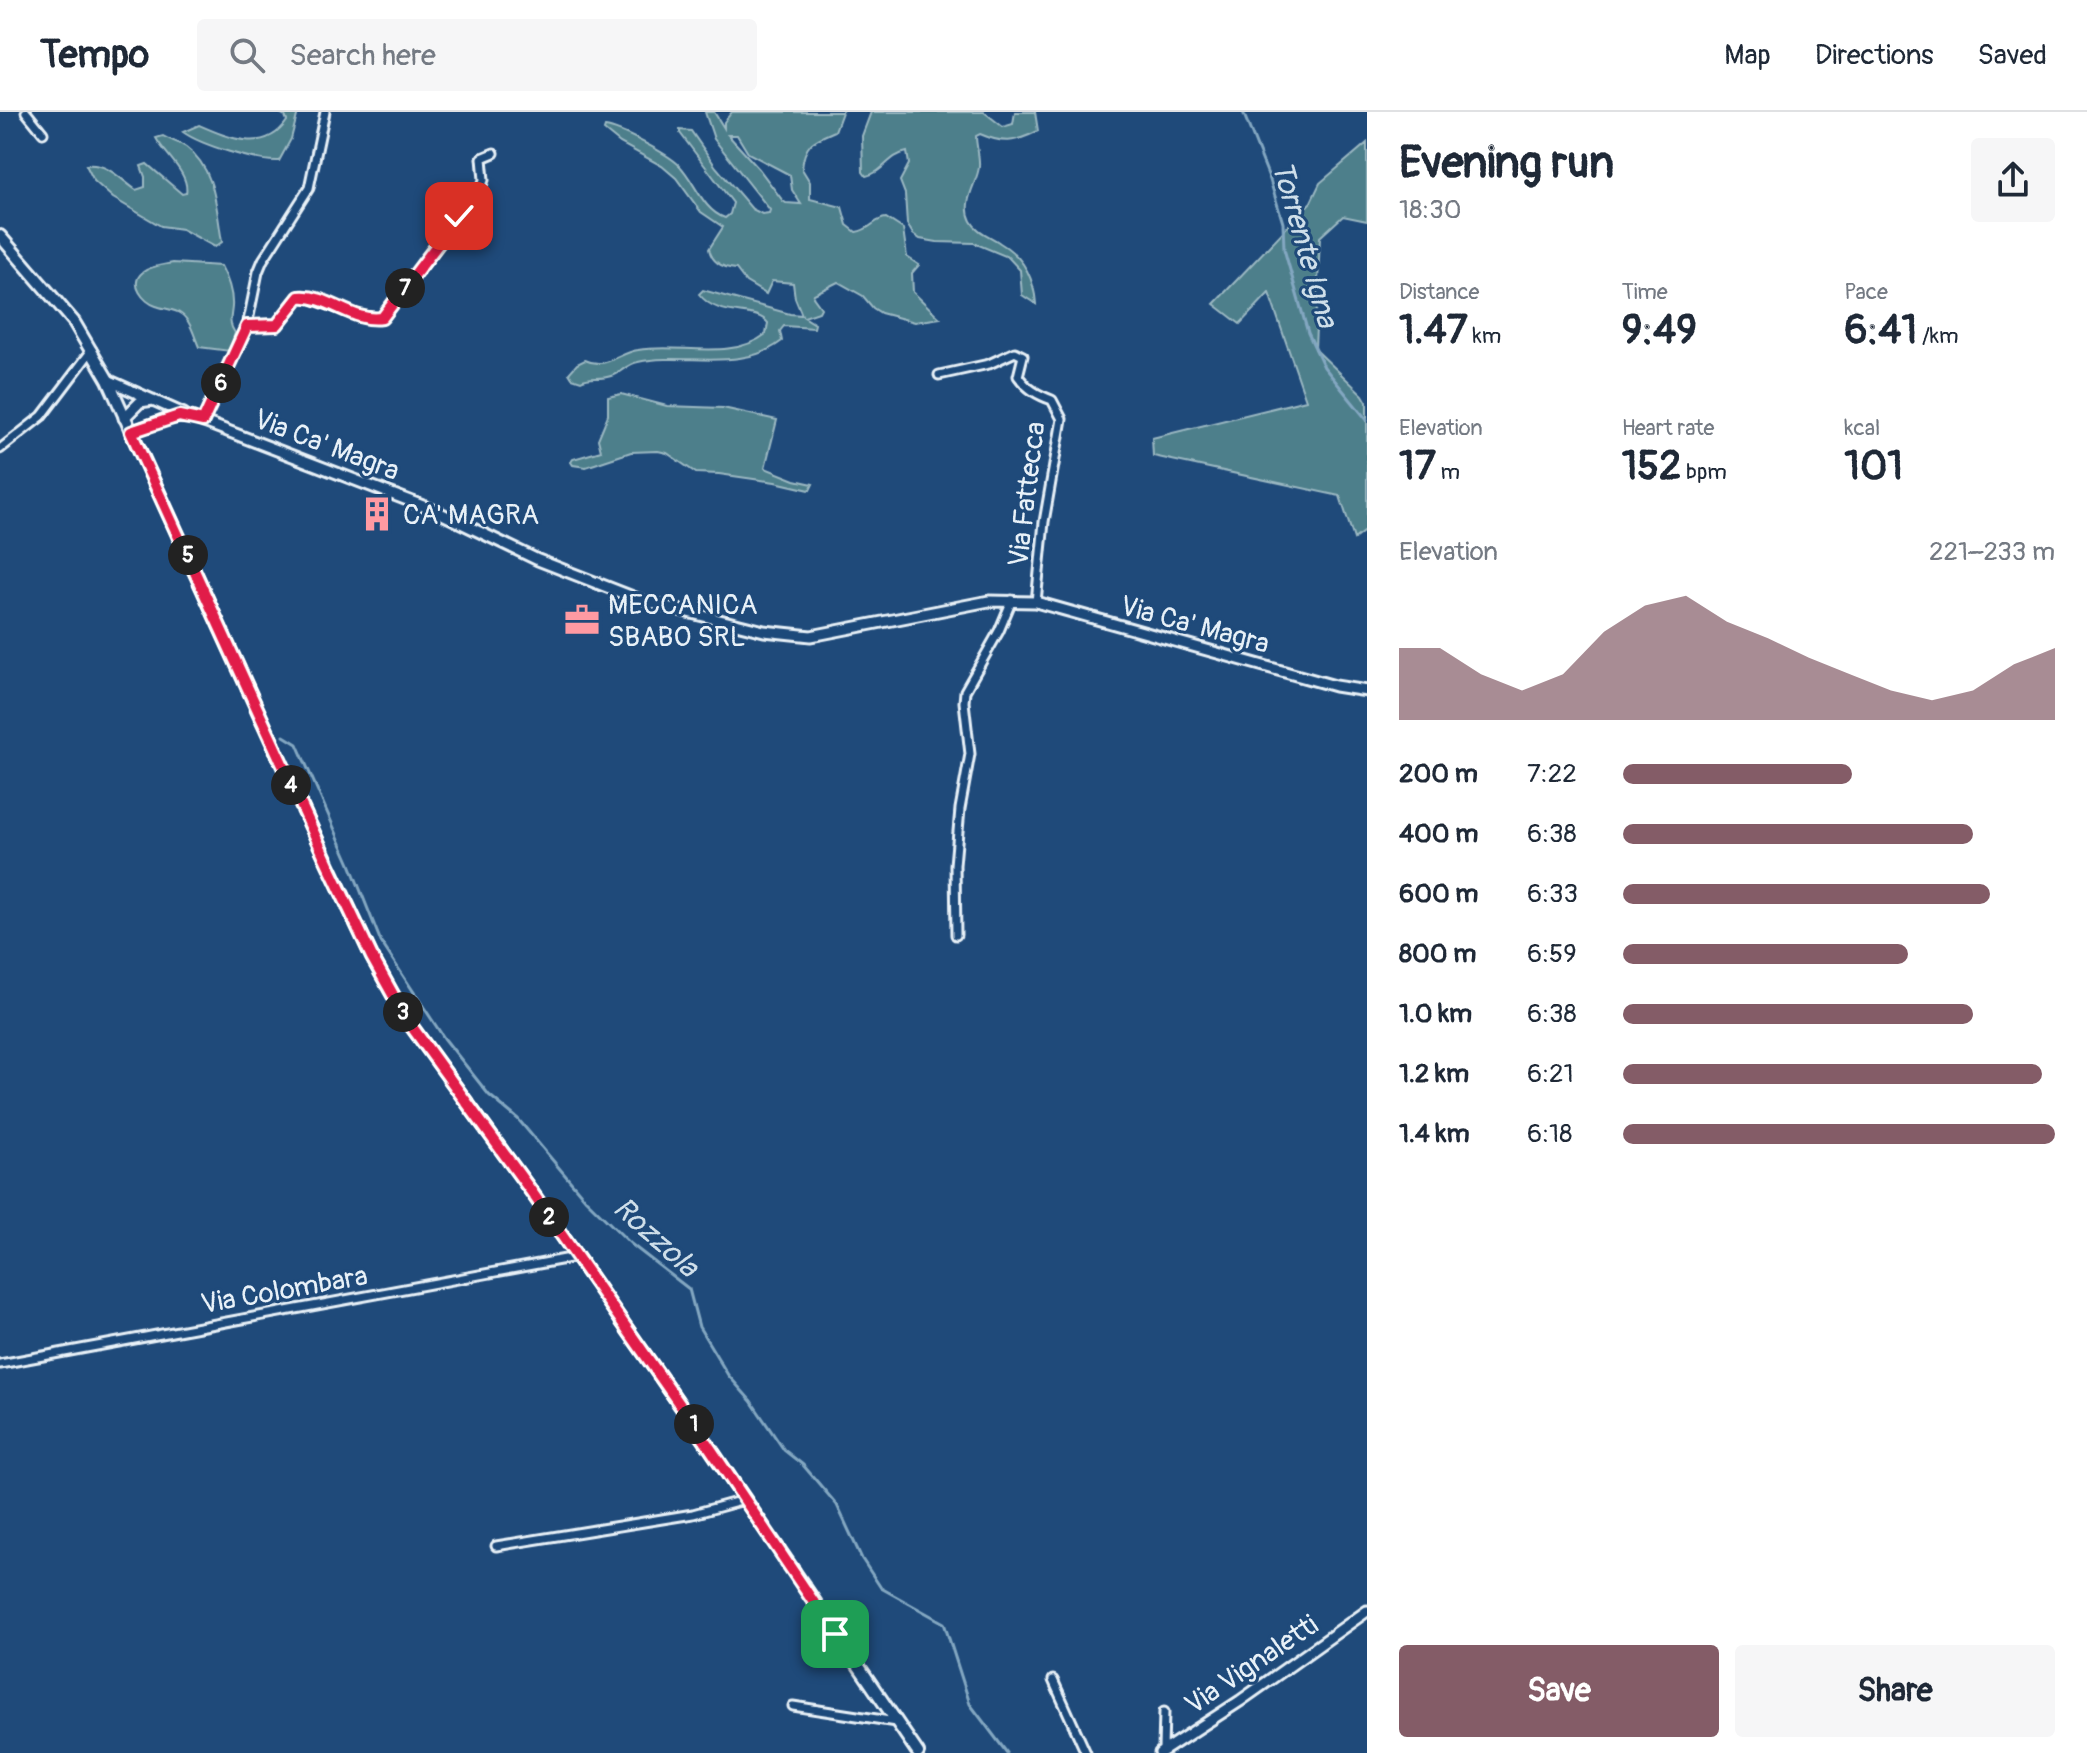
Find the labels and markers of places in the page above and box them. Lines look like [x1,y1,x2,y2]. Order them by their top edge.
pin [425,182,493,250]
pin: 7 [385,268,425,308]
pin: 6 [201,363,241,403]
building icon: CA' MAGRA [358,495,396,533]
place label: CA' MAGRA [403,498,539,533]
pin: 5 [168,535,208,575]
place label: MECCANICA SBABO SRL [608,588,758,655]
office icon: MECCANICA SBABO SRL [563,601,601,639]
pin: 4 [271,765,311,805]
pin: 3 [383,992,423,1032]
pin: 2 [529,1197,569,1237]
pin: 1 [674,1404,714,1444]
pin [801,1600,869,1668]

